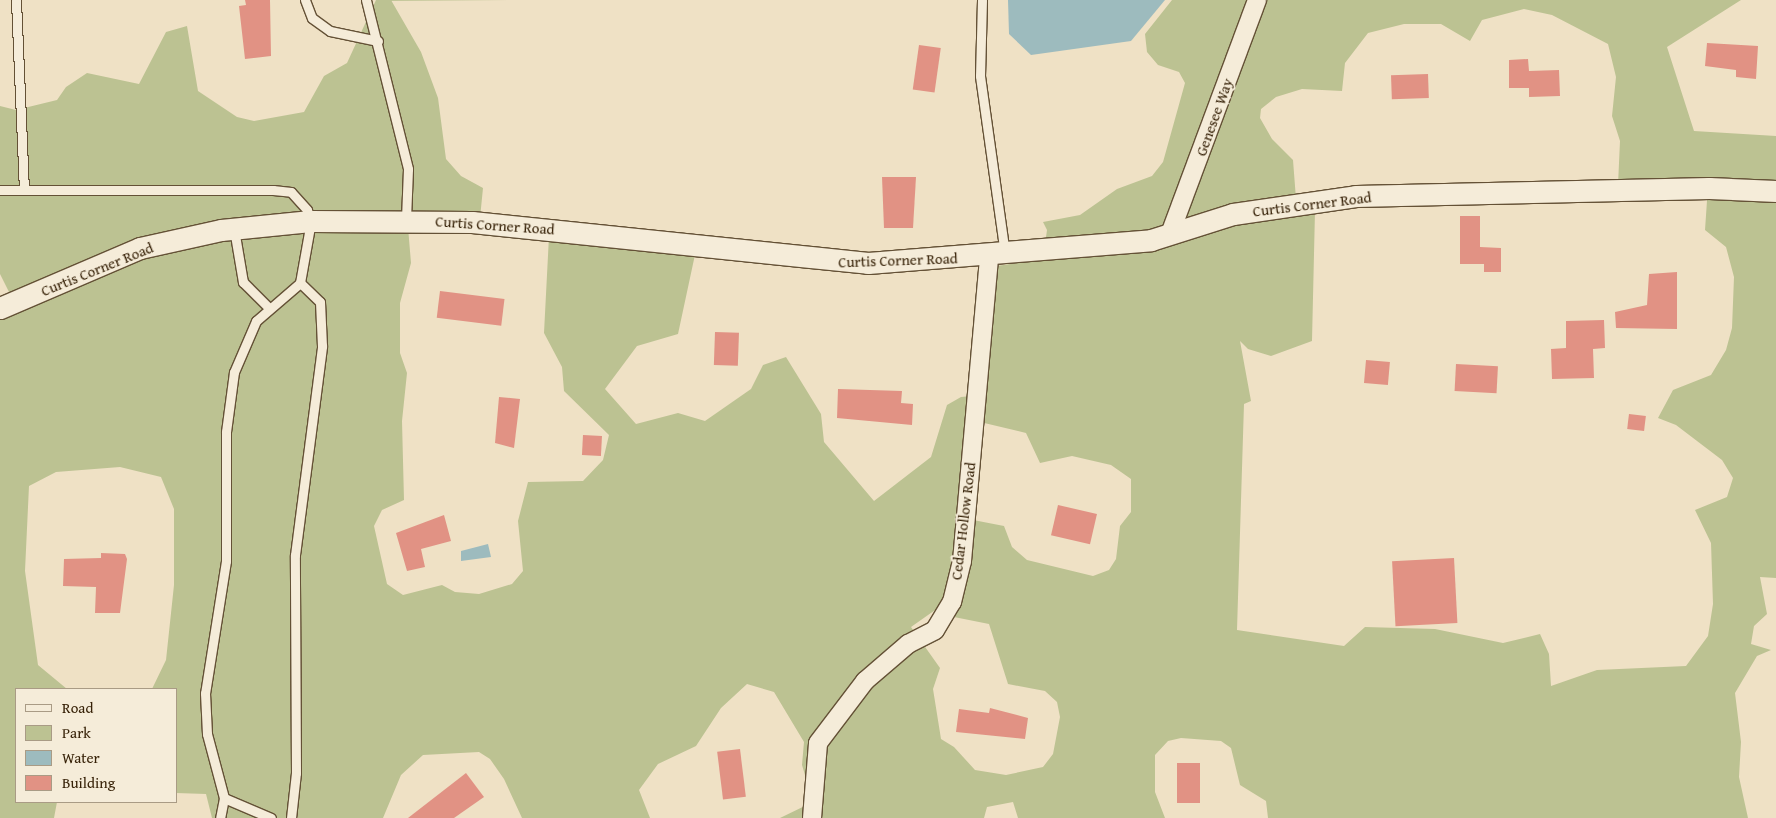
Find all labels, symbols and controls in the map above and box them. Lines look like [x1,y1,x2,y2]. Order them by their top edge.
street label: Genesee Way [1192,76,1236,158]
street label: Curtis Corner Road [1252,188,1372,220]
street label: Curtis Corner Road [435,212,555,238]
street label: Curtis Corner Road [38,238,156,300]
street label: Curtis Corner Road [838,249,958,271]
street label: Cedar Hollow Road [947,461,979,581]
legend [15,688,178,803]
text: Road [62,697,93,718]
text: Park [62,722,91,743]
text: Water [62,747,100,768]
text: Building [62,772,115,793]

